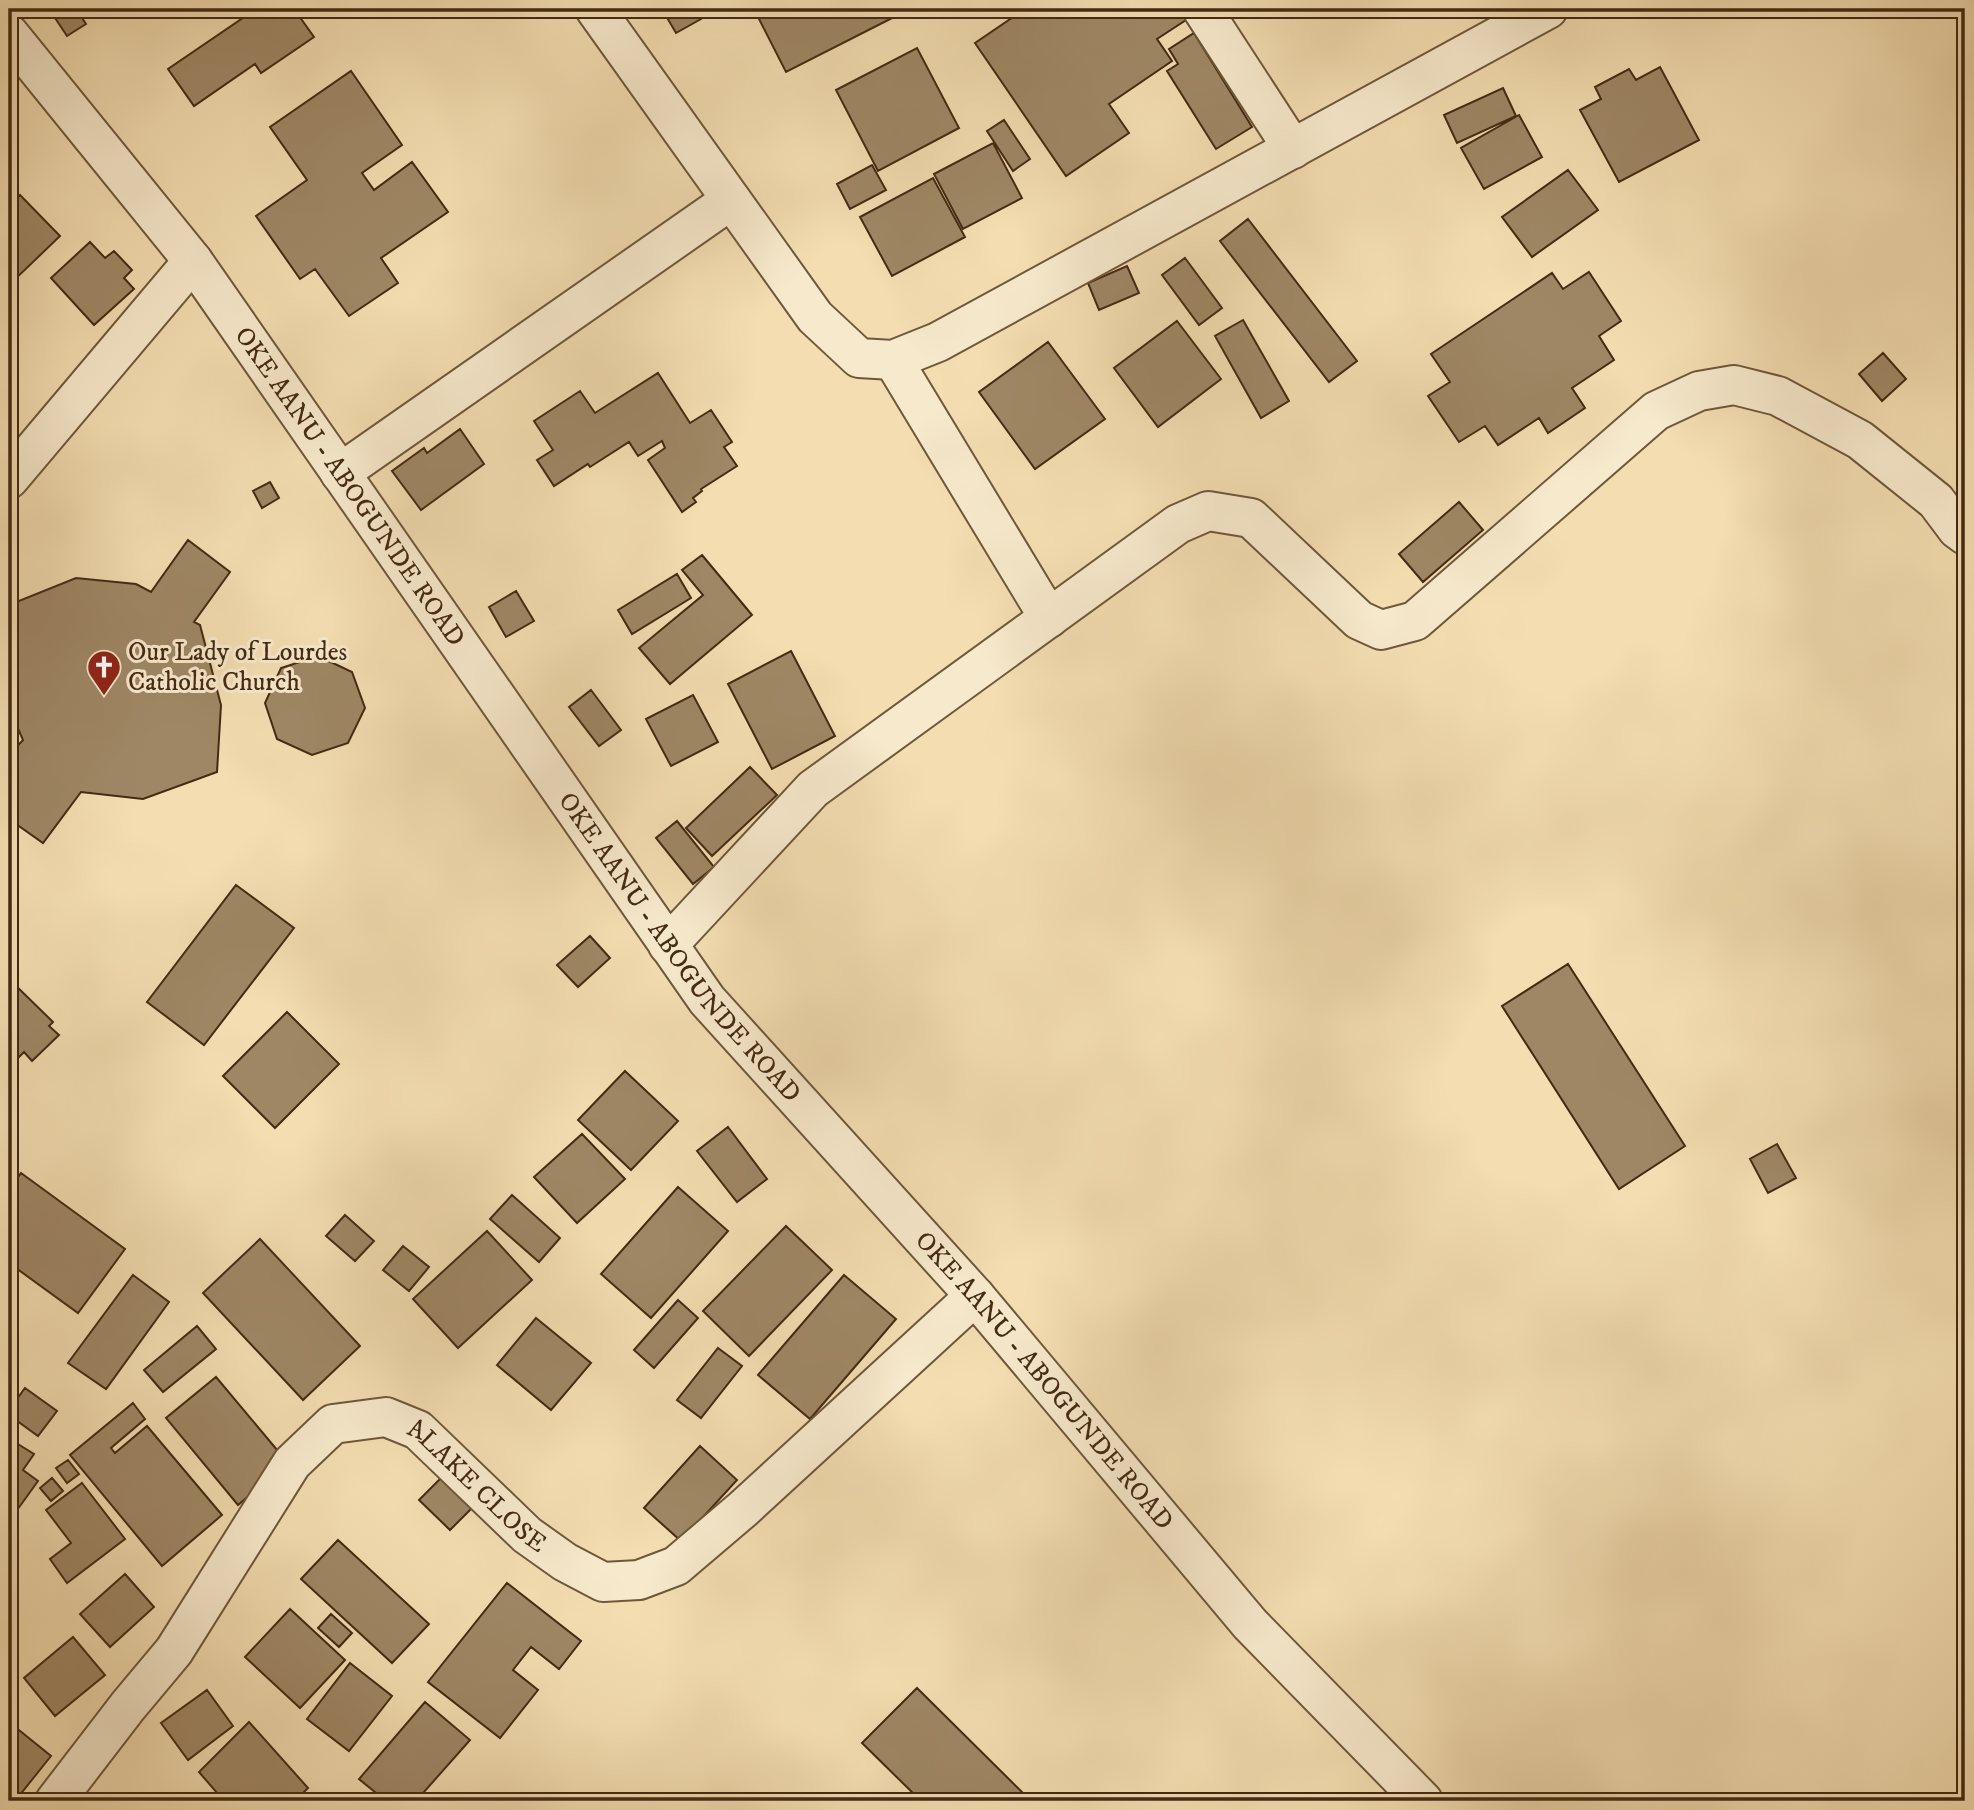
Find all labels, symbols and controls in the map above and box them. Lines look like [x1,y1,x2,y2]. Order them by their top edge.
street label: OKE AANU - ABOGUNDE ROAD [227,320,473,653]
place label: Our Lady of Lourdes Catholic Church [128,636,347,699]
church icon: Our Lady of Lourdes Catholic Church [85,648,123,697]
street label: OKE AANU - ABOGUNDE ROAD [551,786,808,1109]
street label: OKE AANU - ABOGUNDE ROAD [908,1224,1181,1537]
street label: ALAKE CLOSE [403,1411,553,1560]

